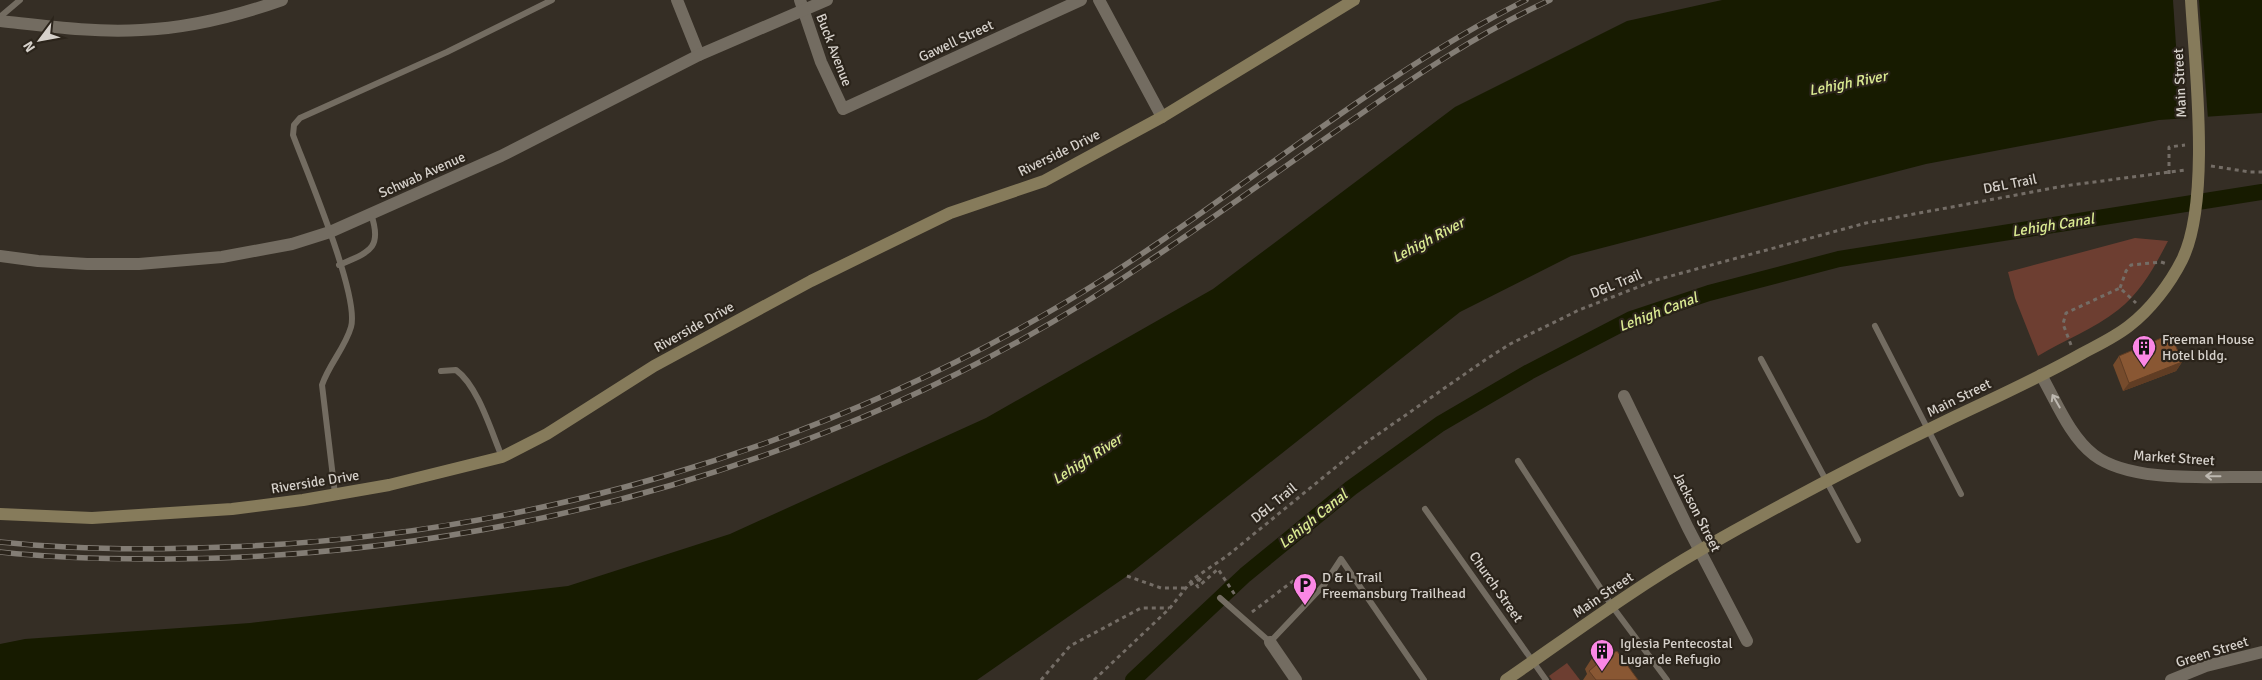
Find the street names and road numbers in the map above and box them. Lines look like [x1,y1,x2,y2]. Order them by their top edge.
street label: Buck Avenue [812,11,856,89]
street label: Gawell Street [916,16,996,66]
street label: Main Street [2170,48,2190,118]
street label: Riverside Drive [1015,126,1103,180]
street label: Schwab Avenue [376,148,468,202]
street label: D&L Trail [1982,170,2038,198]
street label: D&L Trail [1588,266,1644,302]
street label: Riverside Drive [651,298,737,356]
street label: Main Street [1924,375,1994,421]
street label: Market Street [2133,447,2215,469]
street label: Riverside Drive [270,467,360,497]
street label: Jackson Street [1670,469,1724,555]
street label: D&L Trail [1248,479,1300,527]
street label: Church Street [1465,548,1527,626]
street label: Main Street [1569,568,1637,621]
street label: Green Street [2174,633,2250,671]

